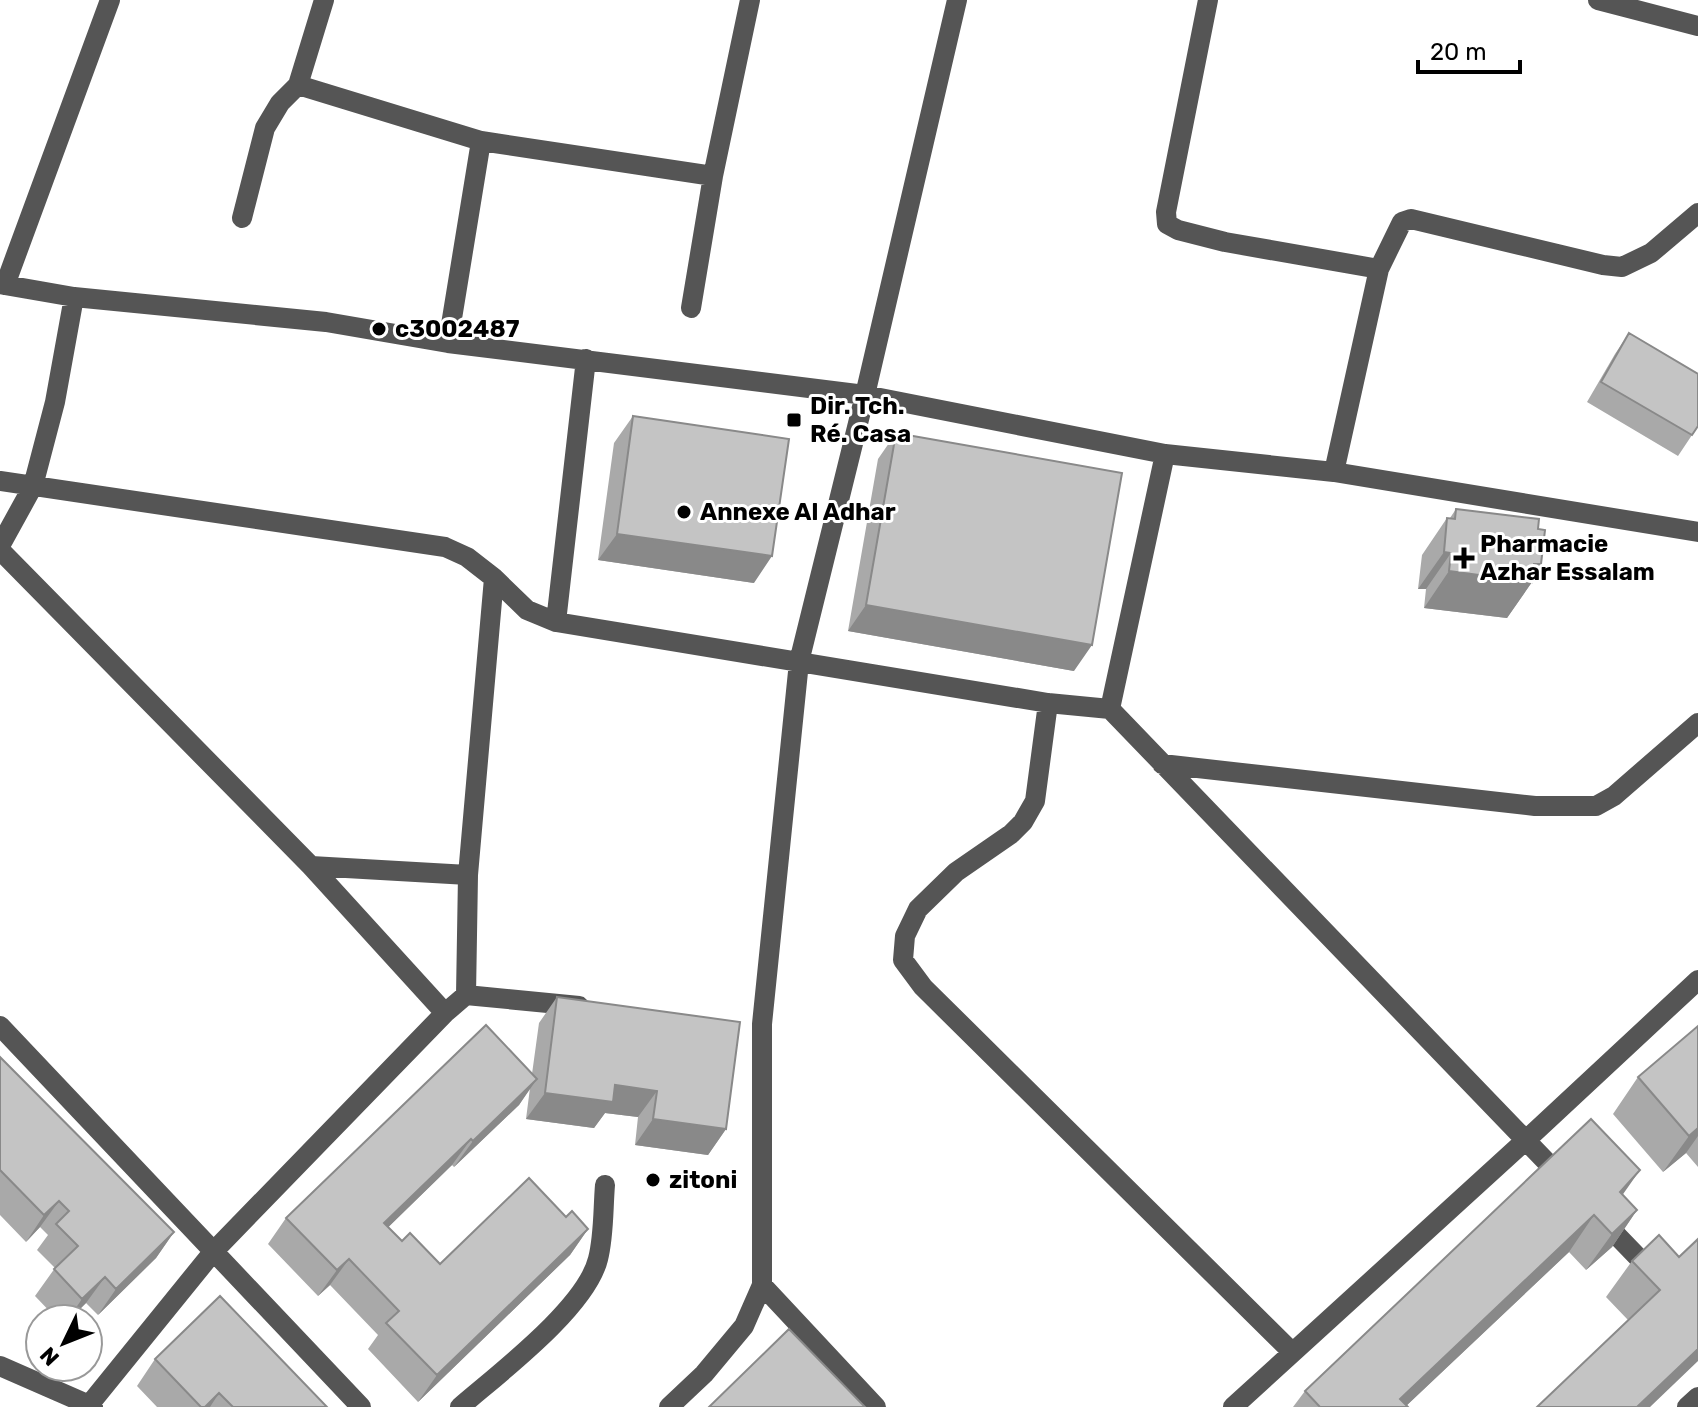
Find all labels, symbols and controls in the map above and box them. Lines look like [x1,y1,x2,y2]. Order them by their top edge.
scale bar [1418,24,1520,74]
text: 20 m [1430,38,1487,66]
place label: c3002487 [395,315,520,343]
marker: c3002487 [370,320,388,338]
place label: Dir. Tch. Ré. Casa [810,392,911,448]
marker: Dir. Tch. Ré. Casa [785,411,803,429]
place label: Annexe Al Adhar [700,498,896,526]
marker: Annexe Al Adhar [675,503,693,521]
place label: Pharmacie Azhar Essalam [1480,530,1655,586]
marker: Pharmacie Azhar Essalam [1455,549,1473,567]
place label: zitoni [669,1166,737,1194]
marker: zitoni [644,1171,662,1189]
north arrow [24,1303,104,1383]
text: N [34,1341,65,1371]

